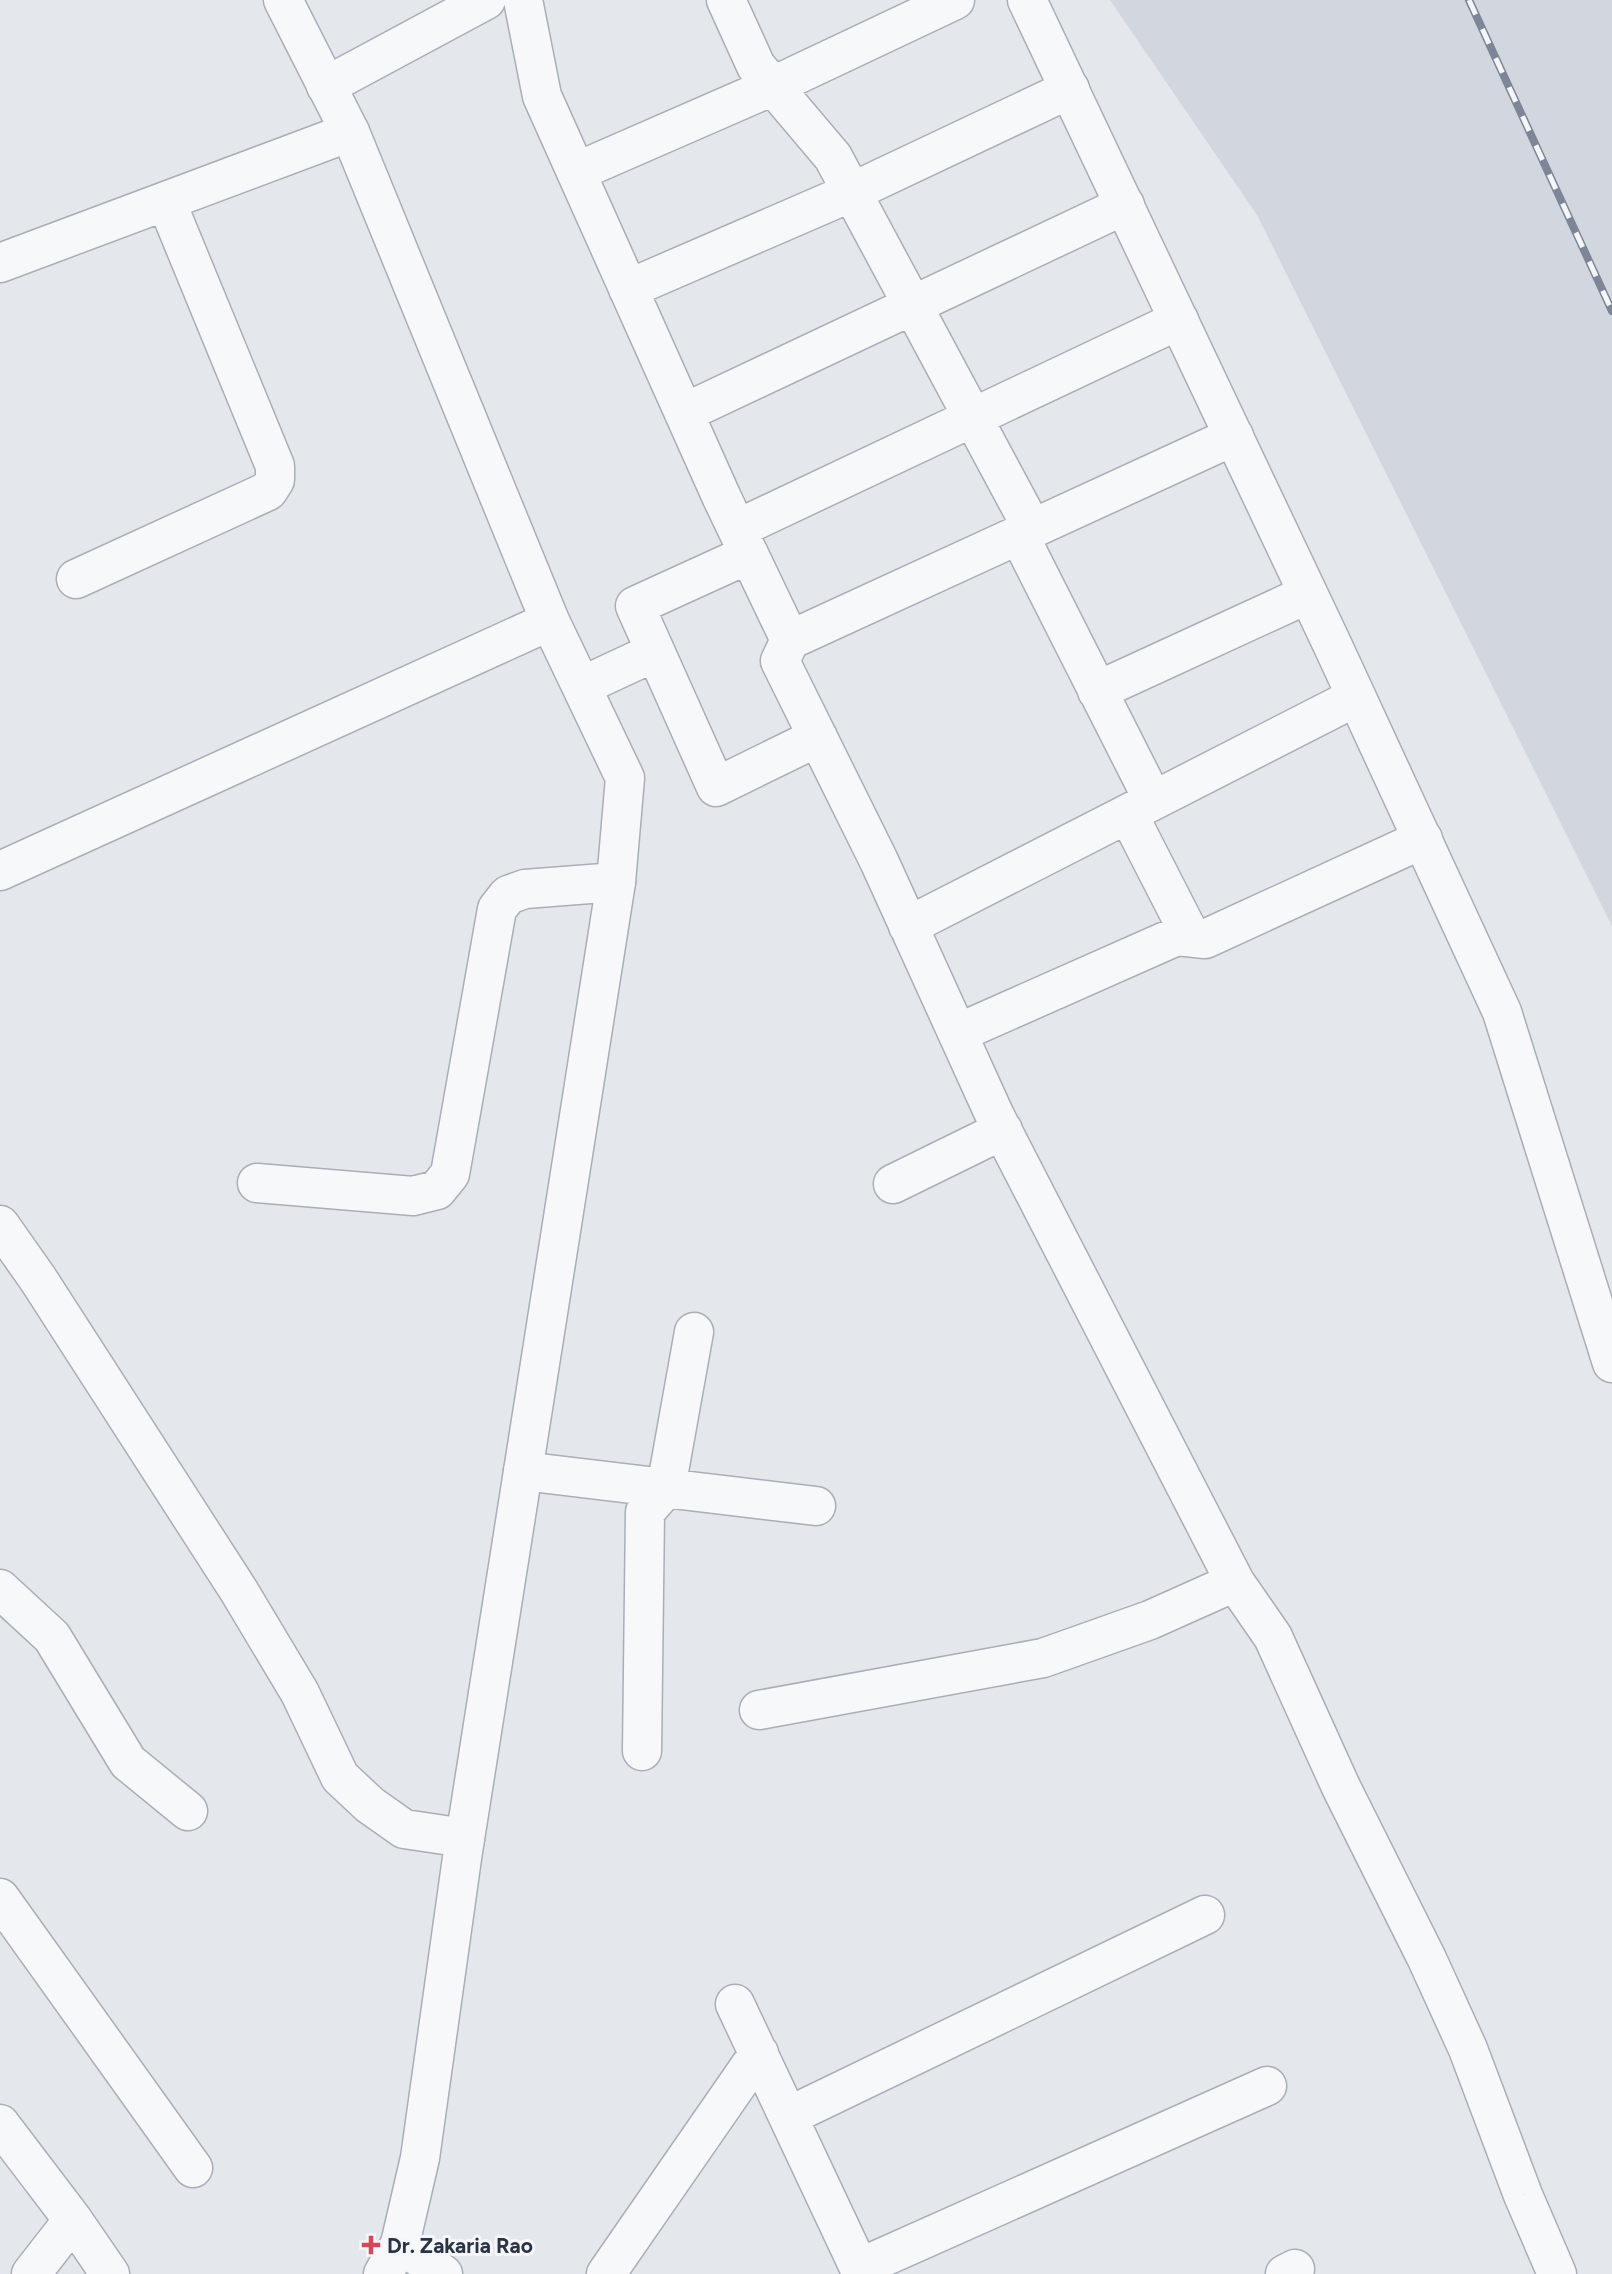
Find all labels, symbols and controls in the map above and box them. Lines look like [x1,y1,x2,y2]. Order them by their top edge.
place label: Dr. Zakaria Rao [387,2233,533,2258]
marker: Dr. Zakaria Rao [361,2235,381,2255]

